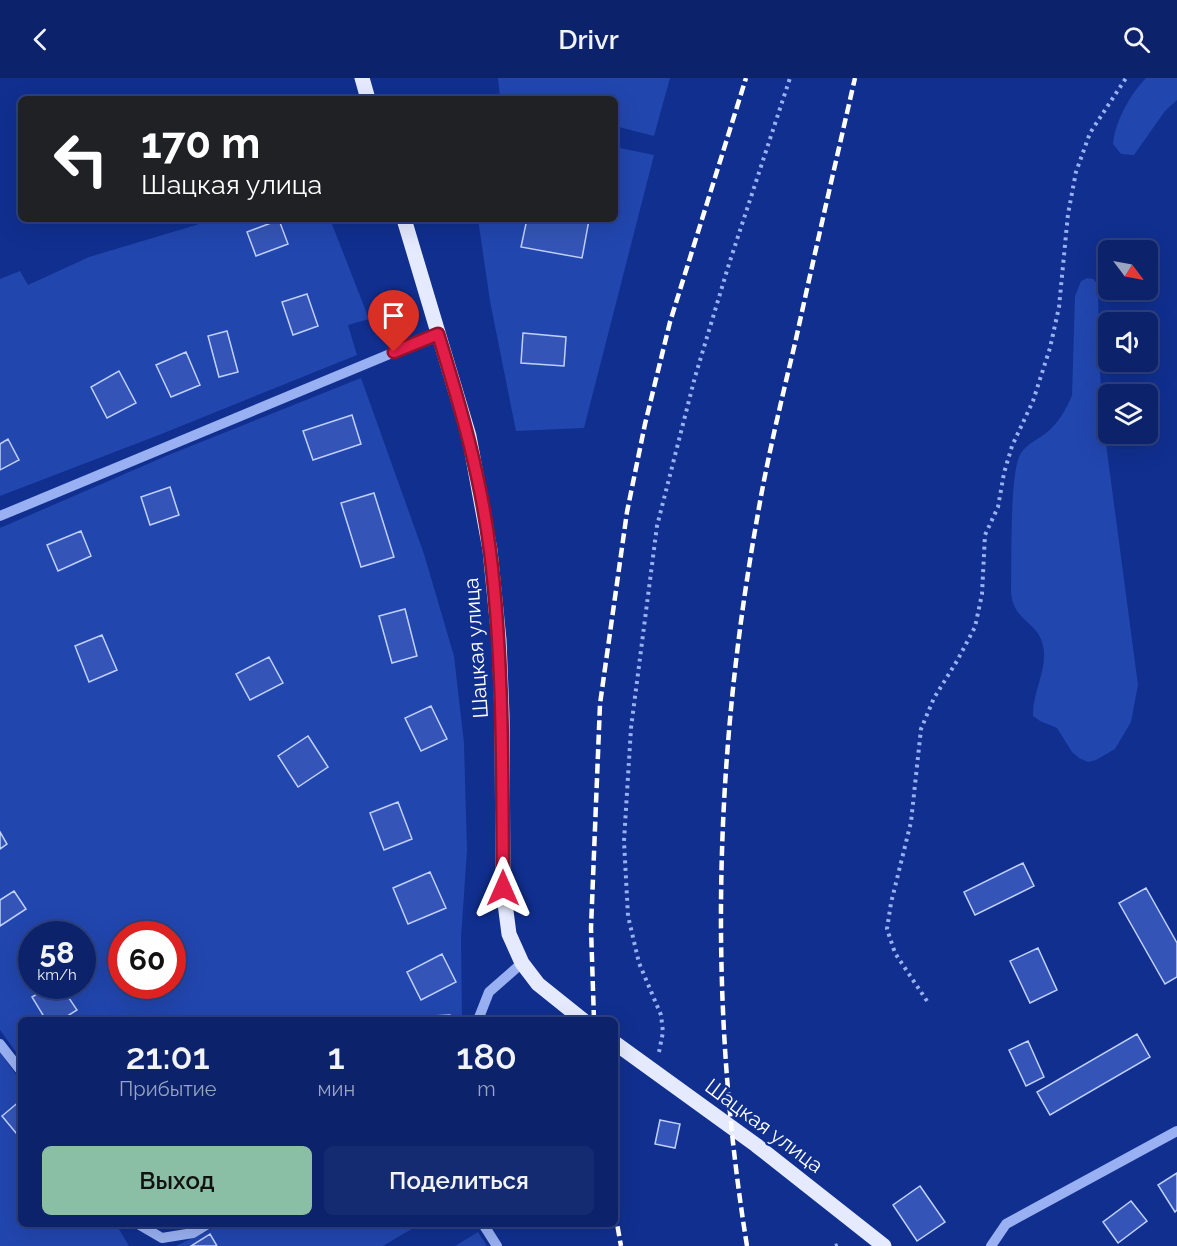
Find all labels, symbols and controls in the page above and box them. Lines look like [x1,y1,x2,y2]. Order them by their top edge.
icon: back [24,23,57,56]
icon: search [1120,23,1153,56]
text: Drivr [558,24,619,55]
text: 170 m [141,119,260,168]
icon: left [42,120,120,198]
text: Шацкая улица [141,169,322,200]
north arrow [1098,240,1158,300]
map controls [1098,240,1158,444]
pin [368,290,419,352]
icon: arrive [377,299,410,332]
button: sound [1098,312,1158,372]
button: layers [1098,384,1158,444]
street label: Шацкая улица [458,577,493,719]
position arrow [471,856,535,920]
speed limit sign: 60 [108,921,186,999]
text: 58 [40,935,74,970]
text: km/h [37,966,77,984]
text: 21:01 [126,1035,210,1077]
text: 1 [328,1035,345,1077]
text: 180 [456,1035,517,1077]
street label: Шацкая улица [700,1073,828,1178]
text: Прибытие [119,1077,216,1101]
text: мин [318,1077,355,1101]
text: m [477,1077,496,1101]
button: Выход [42,1146,312,1215]
button: Поделиться [324,1146,594,1215]

